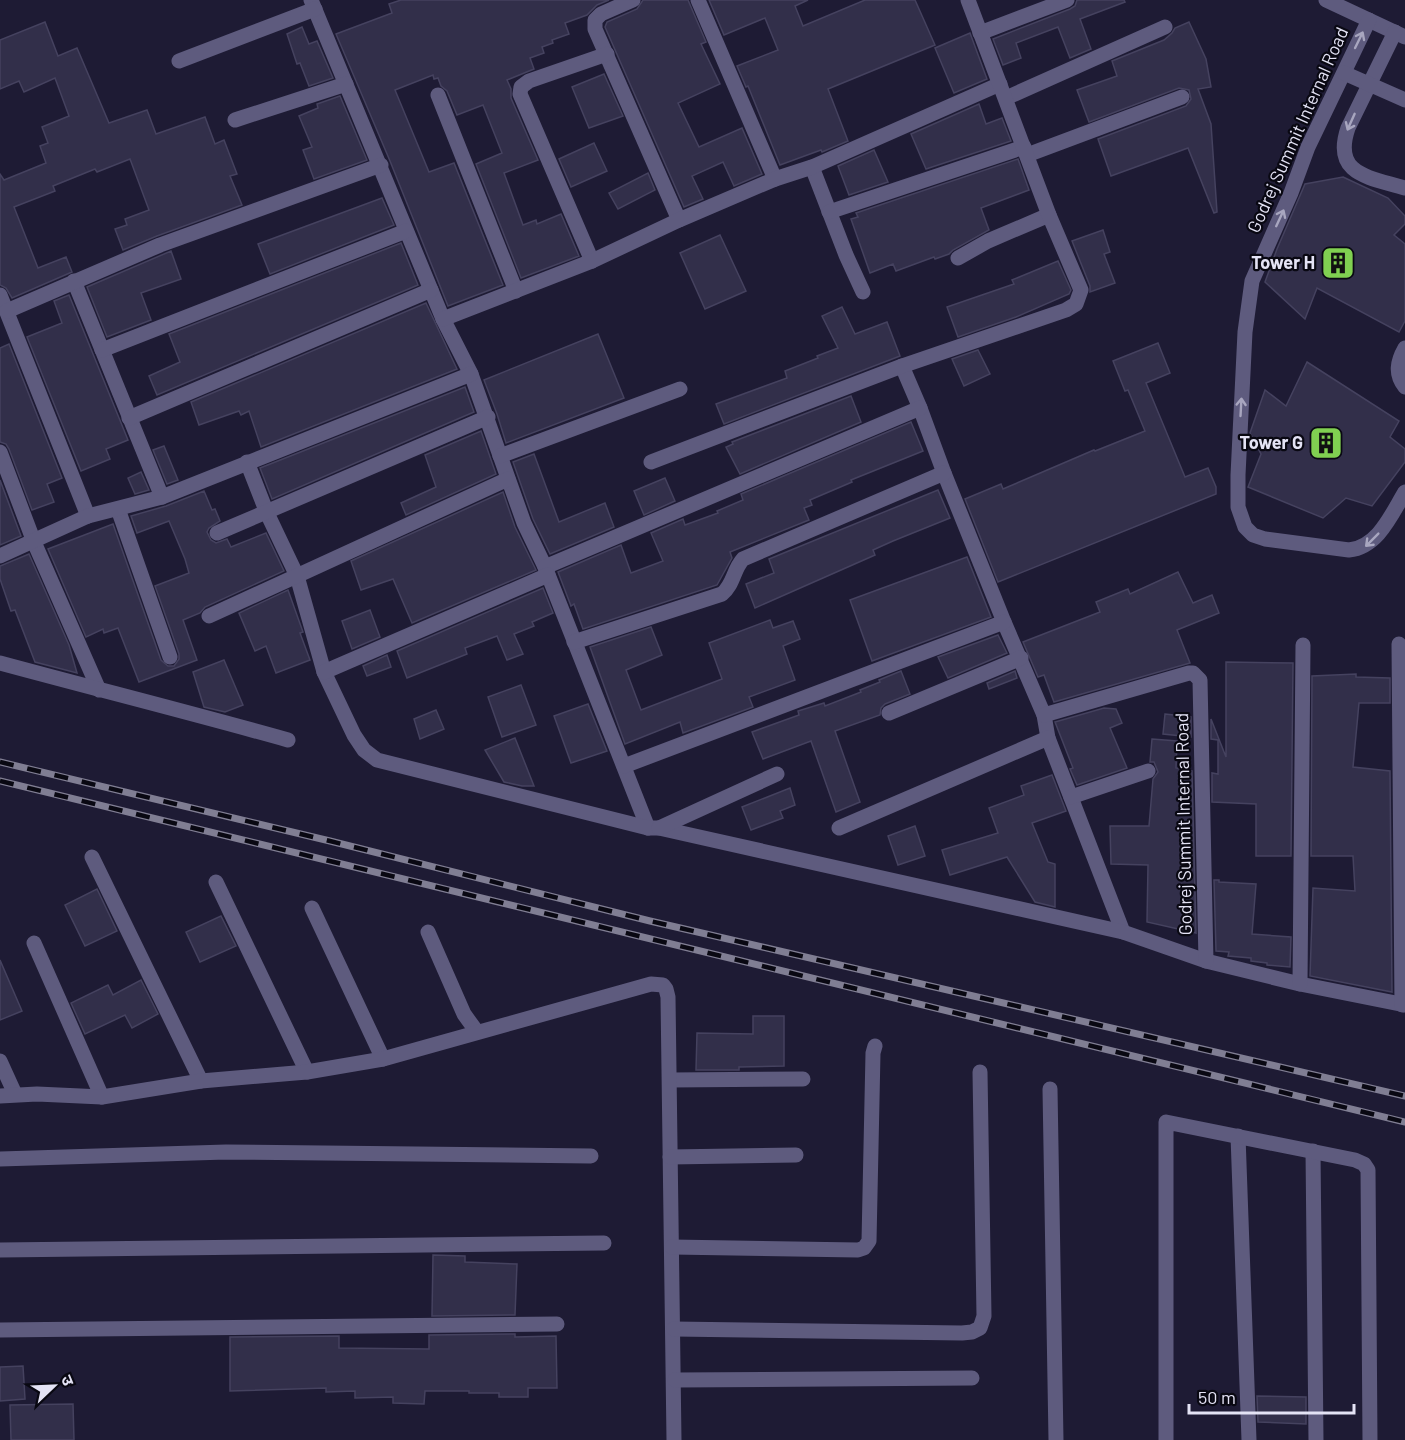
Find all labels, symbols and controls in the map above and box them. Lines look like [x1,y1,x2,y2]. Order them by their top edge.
street label: Godrej Summit Internal Road [1242,23,1352,236]
one-way arrow [1354,32,1366,50]
one-way arrow [1344,113,1356,131]
one-way arrow [1275,209,1286,227]
building icon: Tower H [1320,245,1356,281]
place label: Tower H [1251,251,1315,273]
one-way arrow [1236,397,1247,417]
building icon: Tower G [1308,425,1344,461]
place label: Tower G [1240,431,1303,453]
one-way arrow [1365,532,1379,547]
street label: Godrej Summit Internal Road [1170,713,1196,936]
north arrow [24,1356,84,1416]
text: उ [58,1372,79,1389]
scale bar [1189,1377,1354,1415]
text: 50 m [1198,1386,1236,1408]

